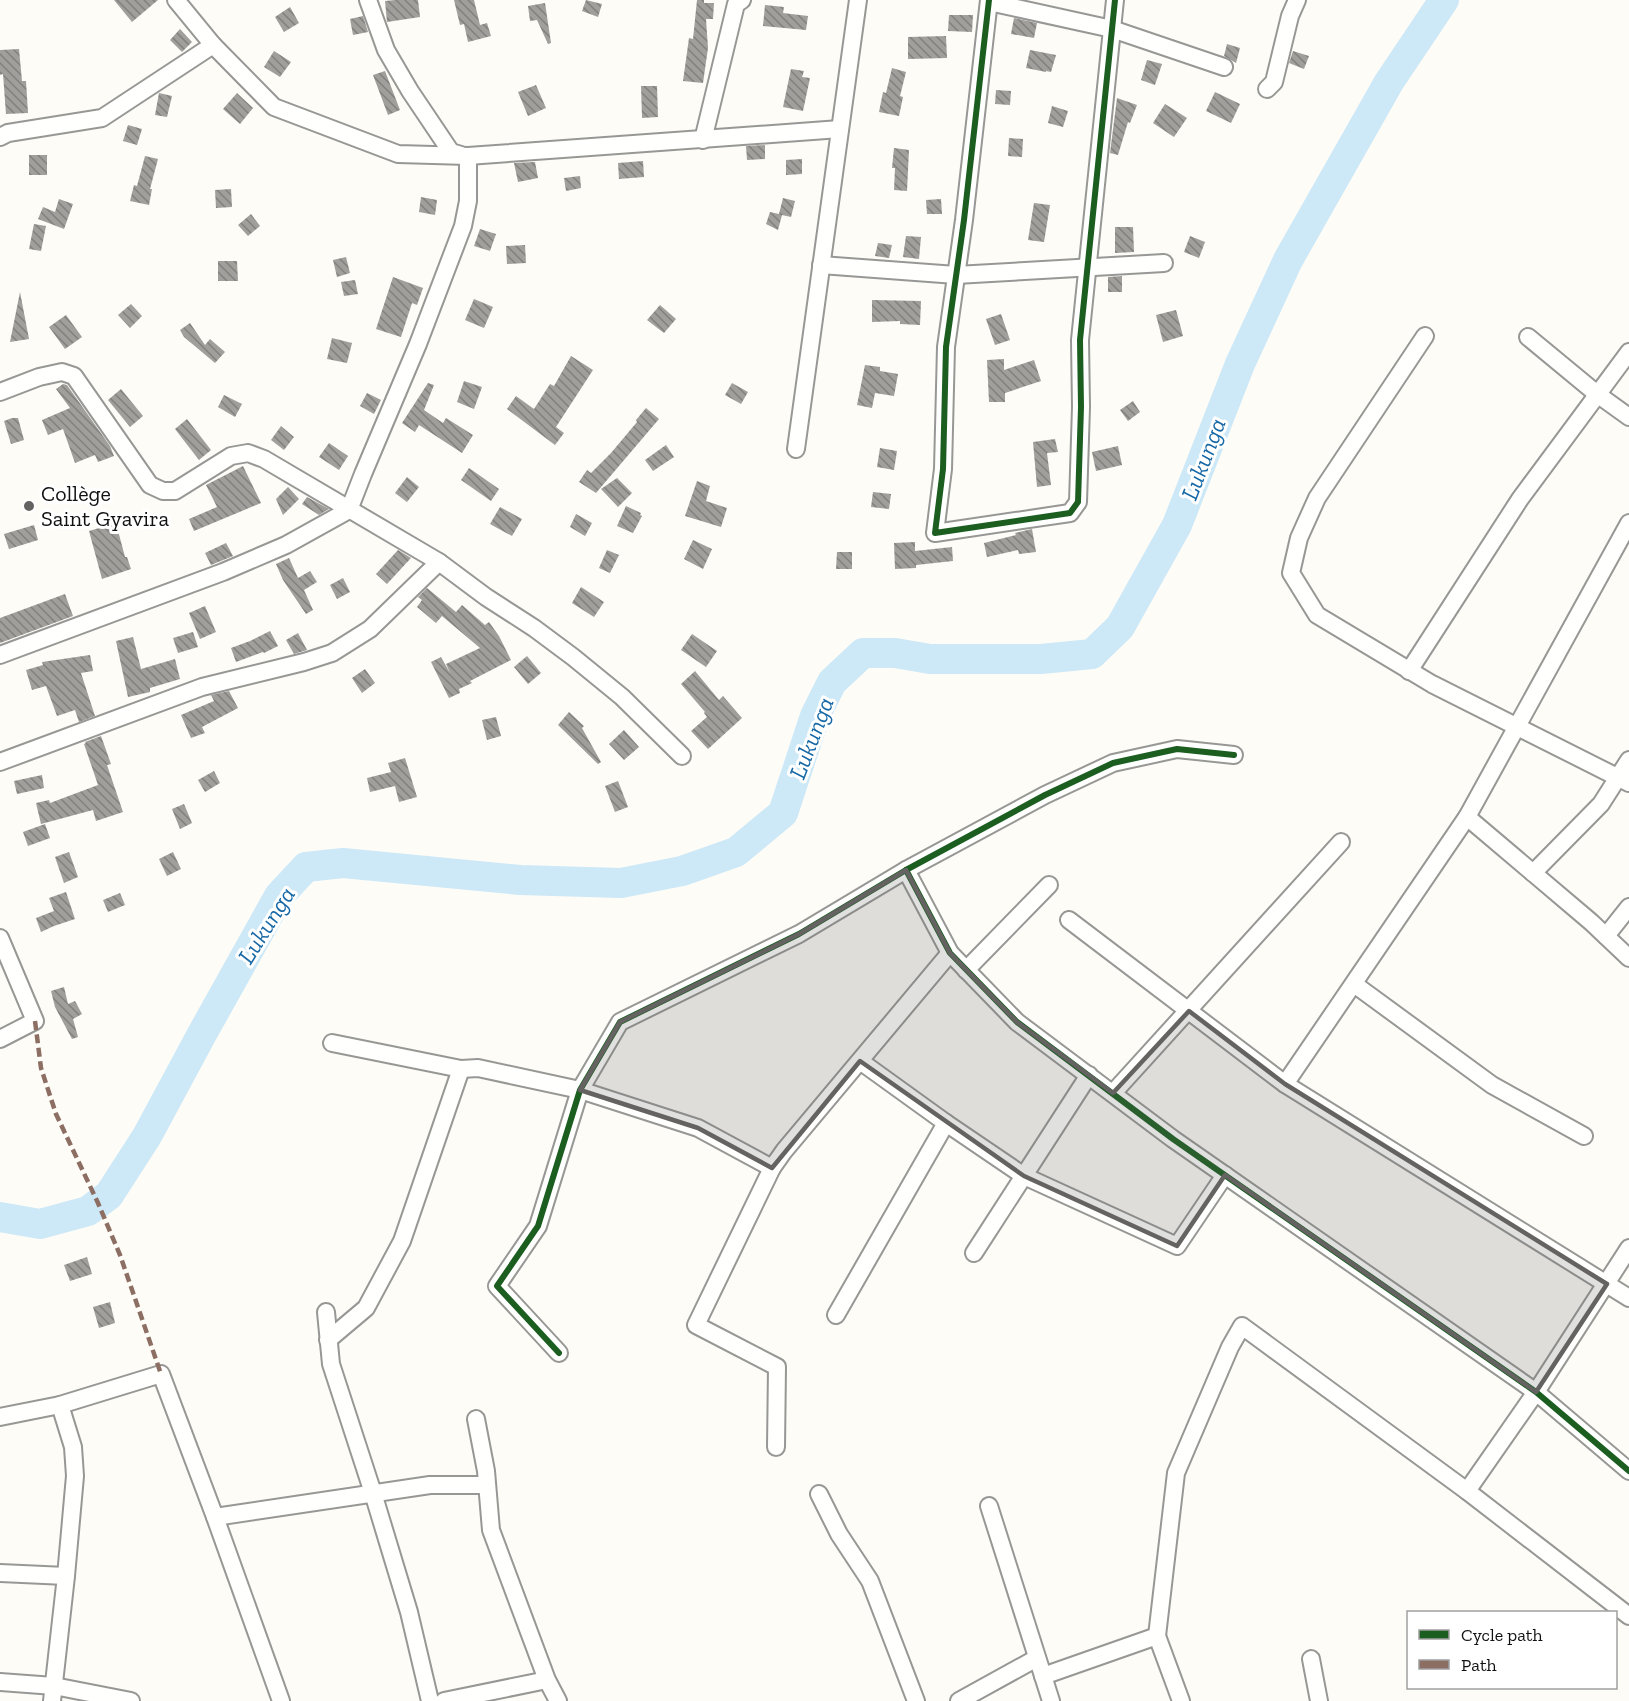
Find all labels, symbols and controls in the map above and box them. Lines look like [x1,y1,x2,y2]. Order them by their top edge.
water label: Lukunga [1174,414,1232,504]
place label: Collège Saint Gyavira [41,480,169,532]
marker: Collège Saint Gyavira [22,499,36,513]
water label: Lukunga [782,693,840,783]
water label: Lukunga [231,881,301,969]
legend [1407,1611,1617,1689]
text: Cycle path [1461,1624,1543,1646]
text: Path [1461,1654,1497,1676]

